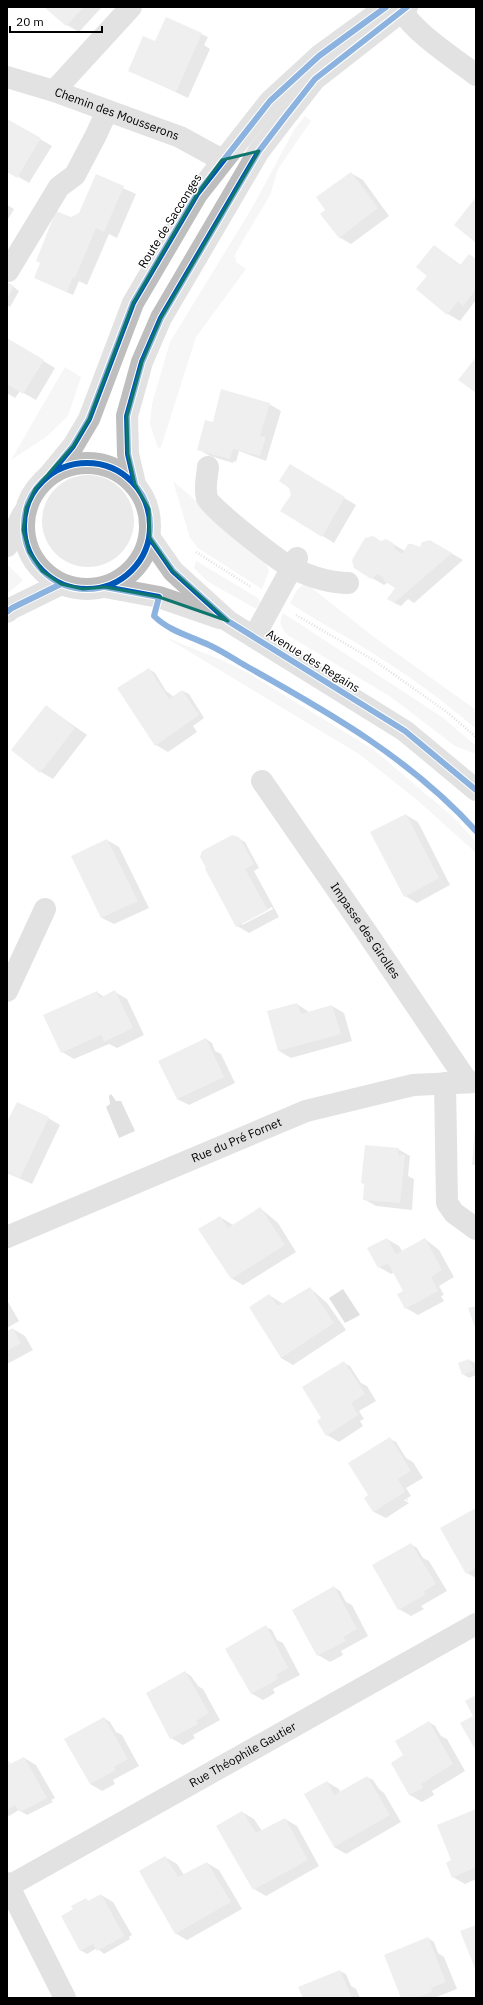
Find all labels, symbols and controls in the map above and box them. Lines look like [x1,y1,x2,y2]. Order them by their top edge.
scale bar [10,8,102,34]
text: 20 m [16,14,44,29]
street label: Chemin des Mousserons [53,84,182,143]
street label: Route de Sacconges [134,171,205,271]
street label: Avenue des Regains [264,626,363,696]
street label: Impasse des Girolles [327,880,404,982]
street label: Rue du Pré Fornet [189,1114,284,1166]
street label: Rue Théophile Gautier [186,1718,299,1790]

